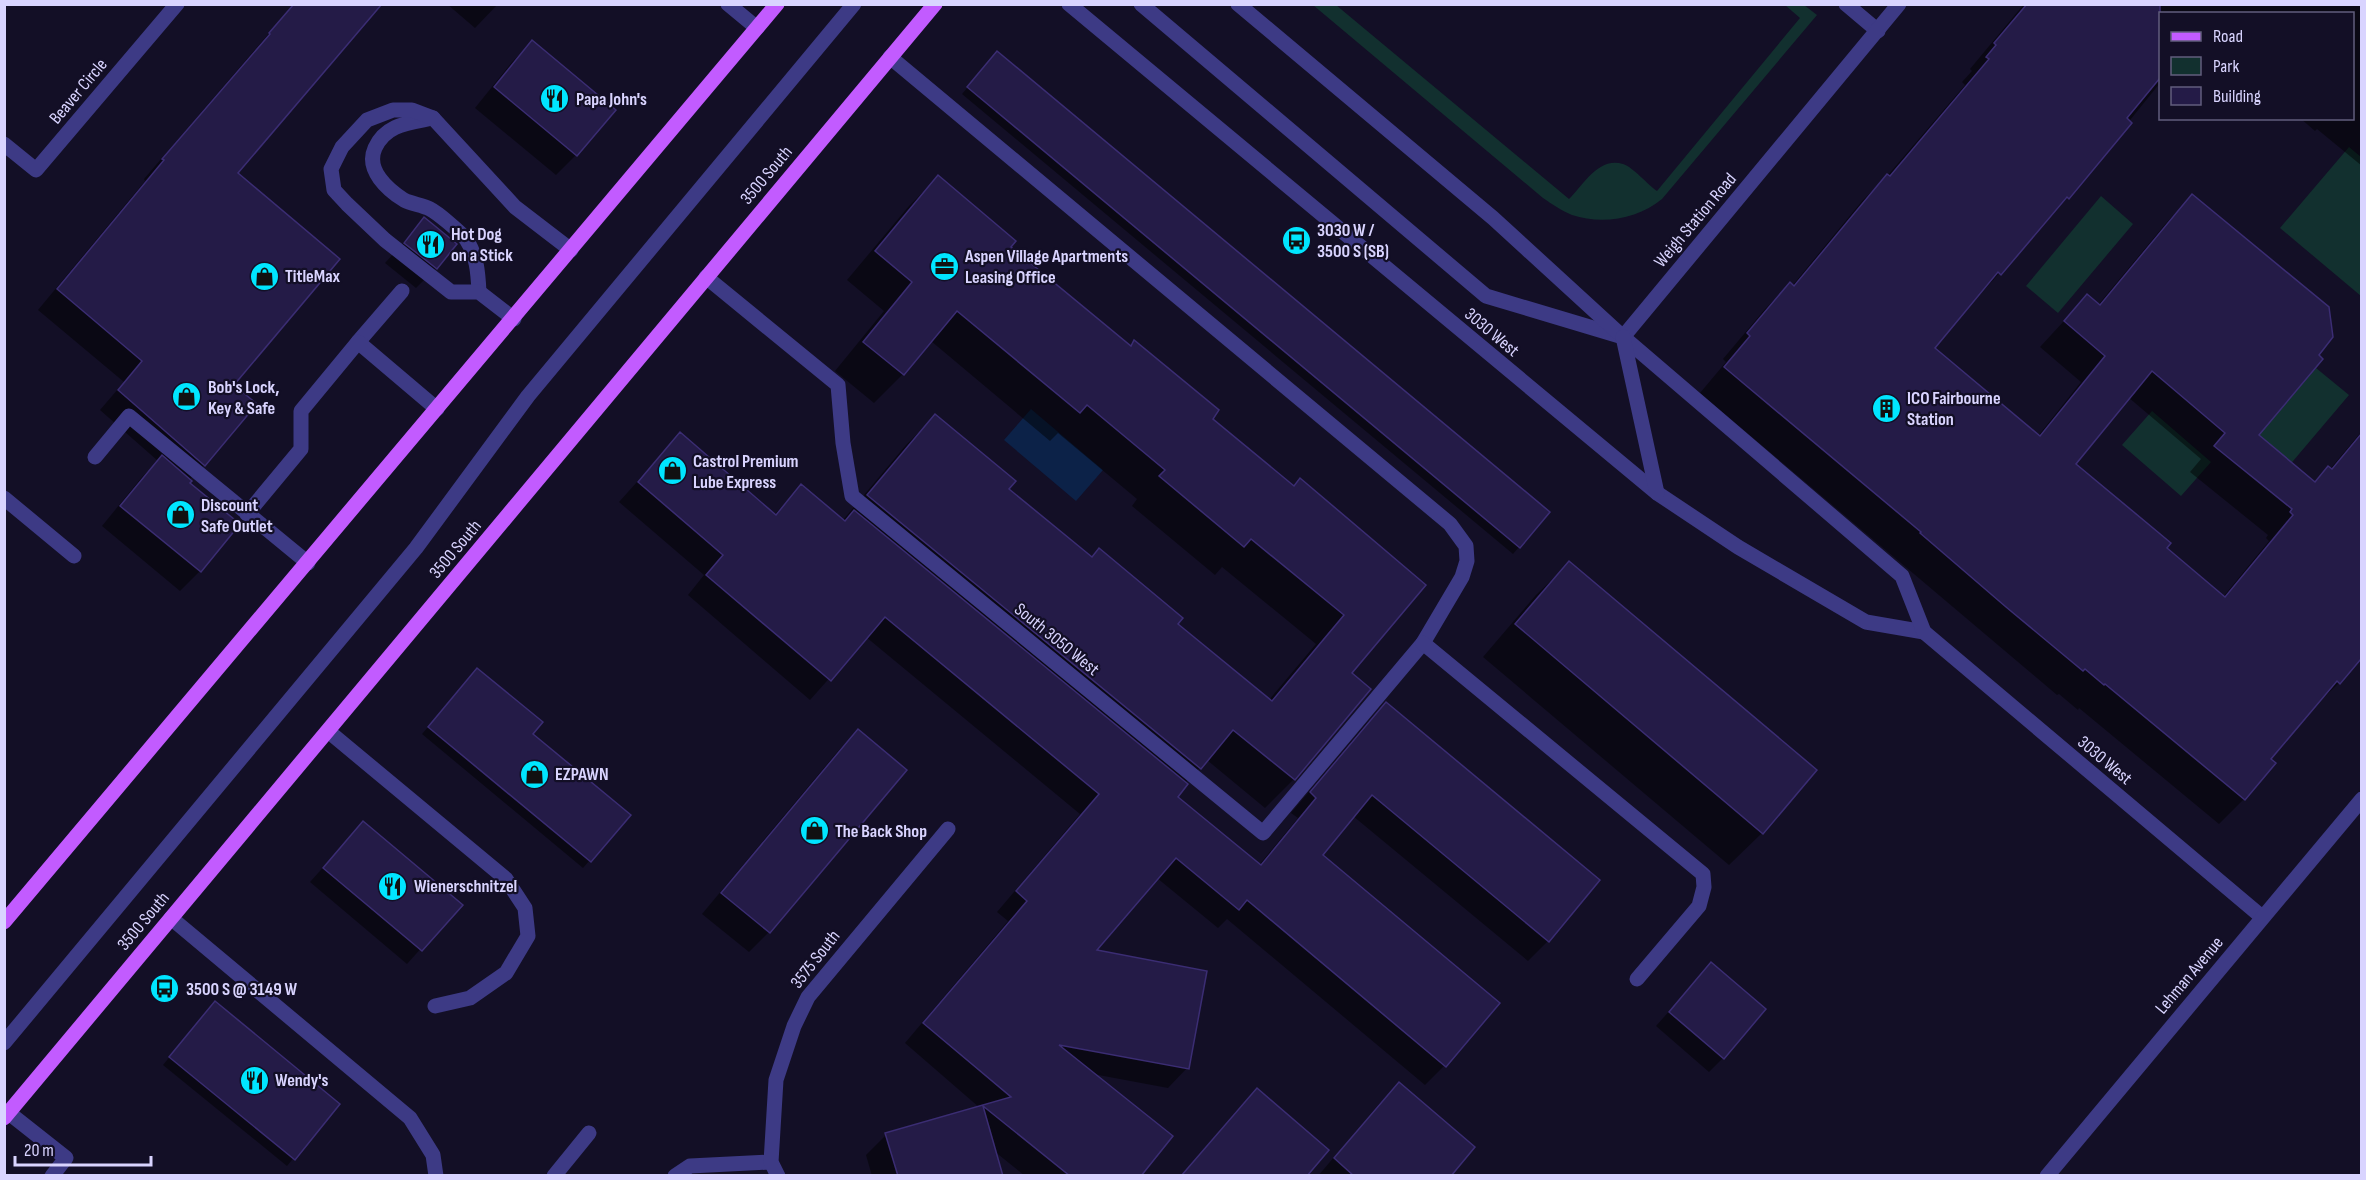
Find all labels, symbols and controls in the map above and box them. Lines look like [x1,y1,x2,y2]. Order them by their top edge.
legend [2159,12,2354,120]
text: Road [2213,26,2243,47]
street label: Beaver Circle [45,54,112,128]
text: Park [2213,56,2239,77]
restaurant icon: Papa John's [539,83,571,115]
text: Building [2213,86,2261,107]
place label: Papa John's [576,89,647,110]
street label: 3500 South [736,142,797,209]
street label: Weigh Station Road [1650,169,1741,272]
place label: 3030 W / 3500 S (SB) [1317,220,1389,262]
place label: Hot Dog on a Stick [451,224,513,266]
bus stop icon: 3030 W / 3500 S (SB) [1280,224,1312,256]
restaurant icon: Hot Dog on a Stick [414,228,446,260]
place label: Aspen Village Apartments Leasing Office [964,246,1128,288]
office icon: Aspen Village Apartments Leasing Office [928,250,960,282]
shop icon: TitleMax [248,260,280,292]
place label: TitleMax [285,266,341,287]
street label: 3030 West [1460,304,1524,362]
place label: Bob's Lock, Key & Safe [208,377,279,419]
shop icon: Bob's Lock, Key & Safe [171,381,203,413]
place label: ICO Fairbourne Station [1907,388,2001,430]
building icon: ICO Fairbourne Station [1870,392,1902,424]
place label: Castrol Premium Lube Express [693,451,799,493]
shop icon: Castrol Premium Lube Express [656,455,688,487]
place label: Discount Safe Outlet [201,495,273,537]
shop icon: Discount Safe Outlet [164,499,196,531]
street label: 3500 South [425,516,486,583]
street label: South 3050 West [1010,599,1104,680]
street label: 3030 West [2073,732,2137,790]
shop icon: EZPAWN [518,758,550,790]
place label: EZPAWN [555,764,609,785]
shop icon: The Back Shop [798,815,830,847]
place label: The Back Shop [835,821,927,842]
restaurant icon: Wienerschnitzel [377,870,409,902]
place label: Wienerschnitzel [414,876,517,897]
street label: 3500 South [113,888,174,955]
street label: 3575 South [786,926,845,993]
street label: Lehman Avenue [2151,932,2228,1018]
bus stop icon: 3500 S @ 3149 W [149,973,181,1005]
place label: 3500 S @ 3149 W [186,979,297,1000]
restaurant icon: Wendy's [238,1064,270,1096]
place label: Wendy's [275,1070,328,1091]
scale bar [15,1129,152,1167]
text: 20 m [24,1140,54,1161]

